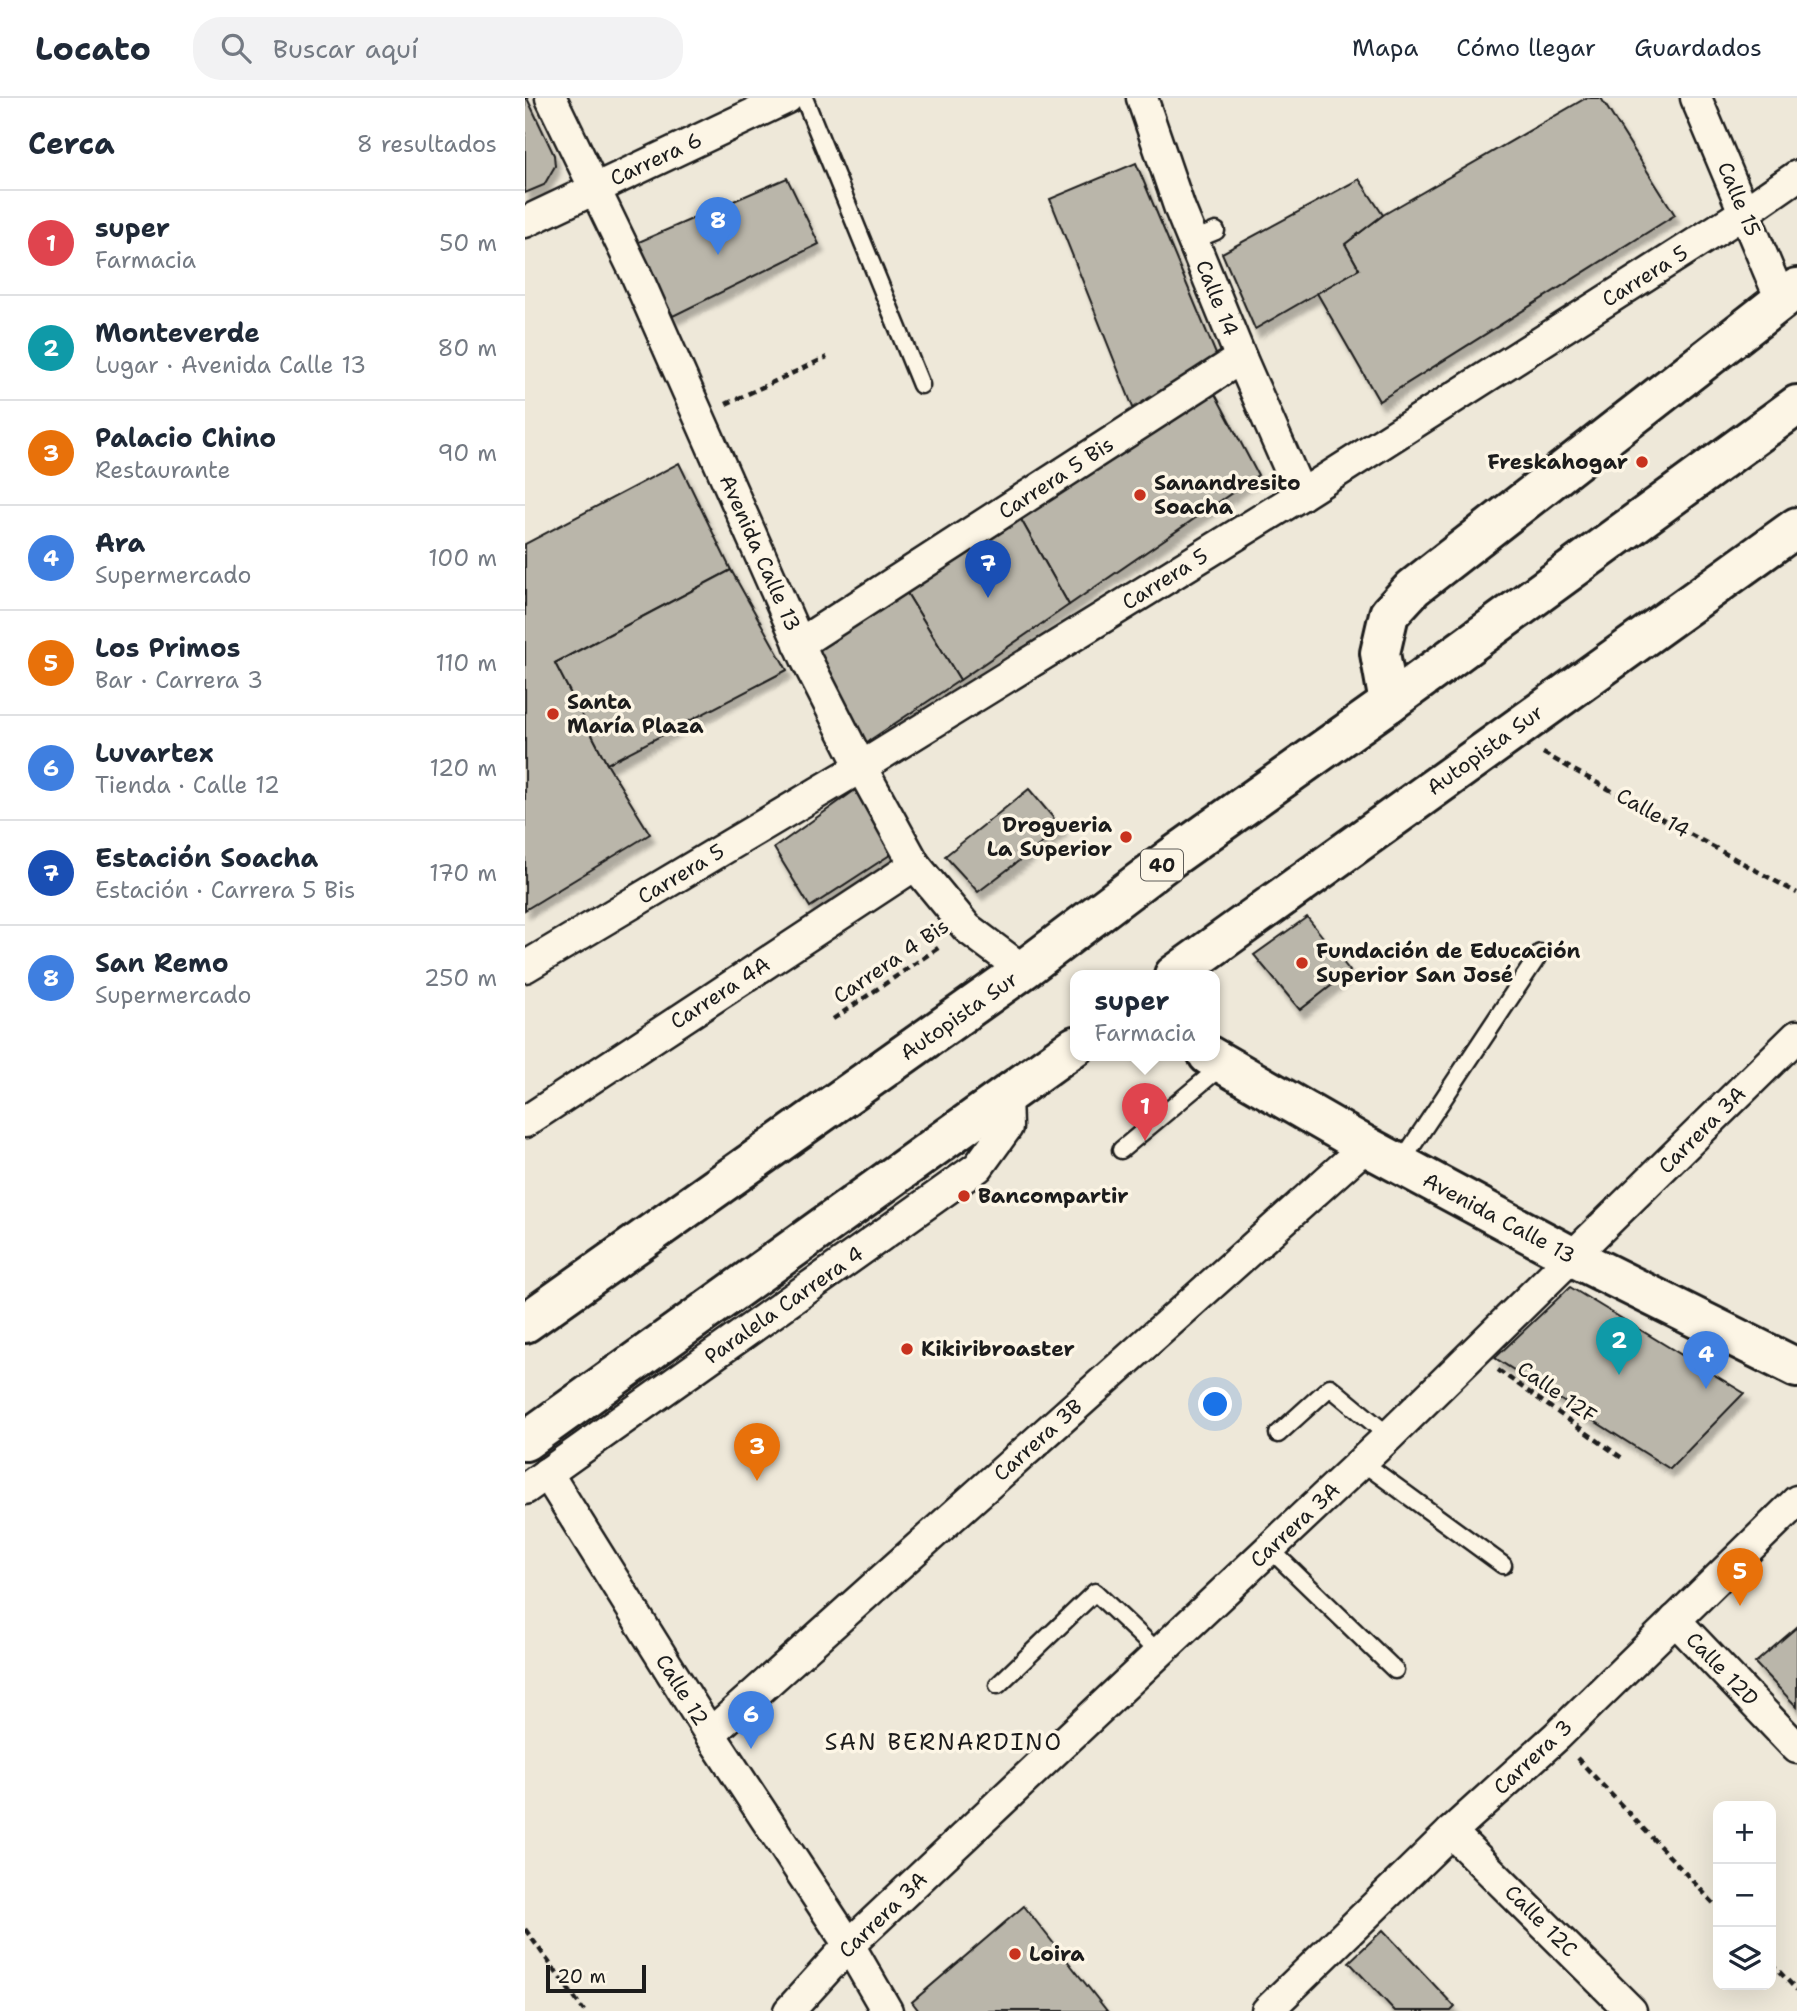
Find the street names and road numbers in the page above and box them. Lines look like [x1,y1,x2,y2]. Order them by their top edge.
street label: Carrera 6 [606,126,706,192]
street label: Calle 15 [1711,157,1767,241]
street label: Carrera 5 [1597,239,1693,313]
street label: Calle 14 [1189,256,1245,340]
street label: Carrera 5 Bis [993,430,1119,526]
street label: Avenida Calle 13 [713,470,807,636]
street label: Carrera 5 [1117,542,1213,616]
street label: Autopista Sur [1421,698,1549,802]
street label: Calle 14 [1611,781,1695,845]
street label: Carrera 5 [632,837,730,911]
road number: 40 [1141,850,1183,880]
street label: Carrera 4 Bis [828,912,954,1010]
street label: Carrera 4A [665,950,775,1036]
street label: Autopista Sur [895,965,1023,1067]
street label: Carrera 3A [1652,1080,1752,1180]
street label: Avenida Calle 13 [1418,1166,1580,1270]
street label: Paralela Carrera 4 [699,1240,869,1370]
street label: Calle 12F [1512,1354,1602,1430]
street label: Carrera 3B [987,1393,1089,1487]
street label: Carrera 3A [1244,1476,1346,1574]
street label: Calle 12D [1680,1626,1764,1712]
street label: Calle 12 [649,1649,715,1731]
street label: Carrera 3 [1487,1713,1579,1801]
street label: Carrera 3A [833,1866,933,1964]
street label: Calle 12C [1499,1879,1583,1963]

